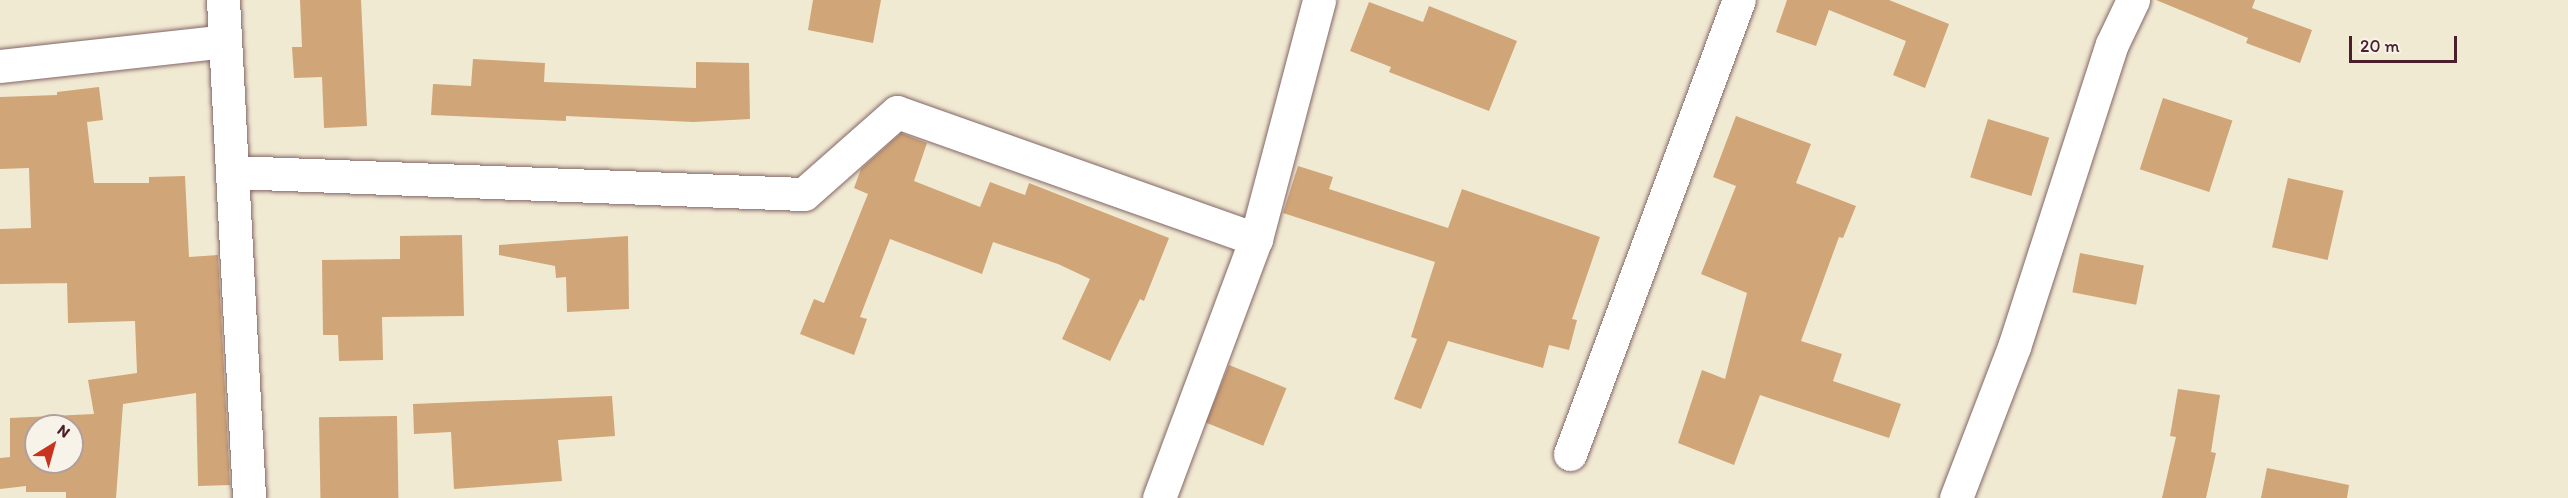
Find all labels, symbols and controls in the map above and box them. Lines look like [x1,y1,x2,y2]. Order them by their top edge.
scale bar [2352,24,2460,62]
text: 20 m [2360,35,2400,57]
north arrow [24,414,84,474]
text: N [54,420,74,442]

